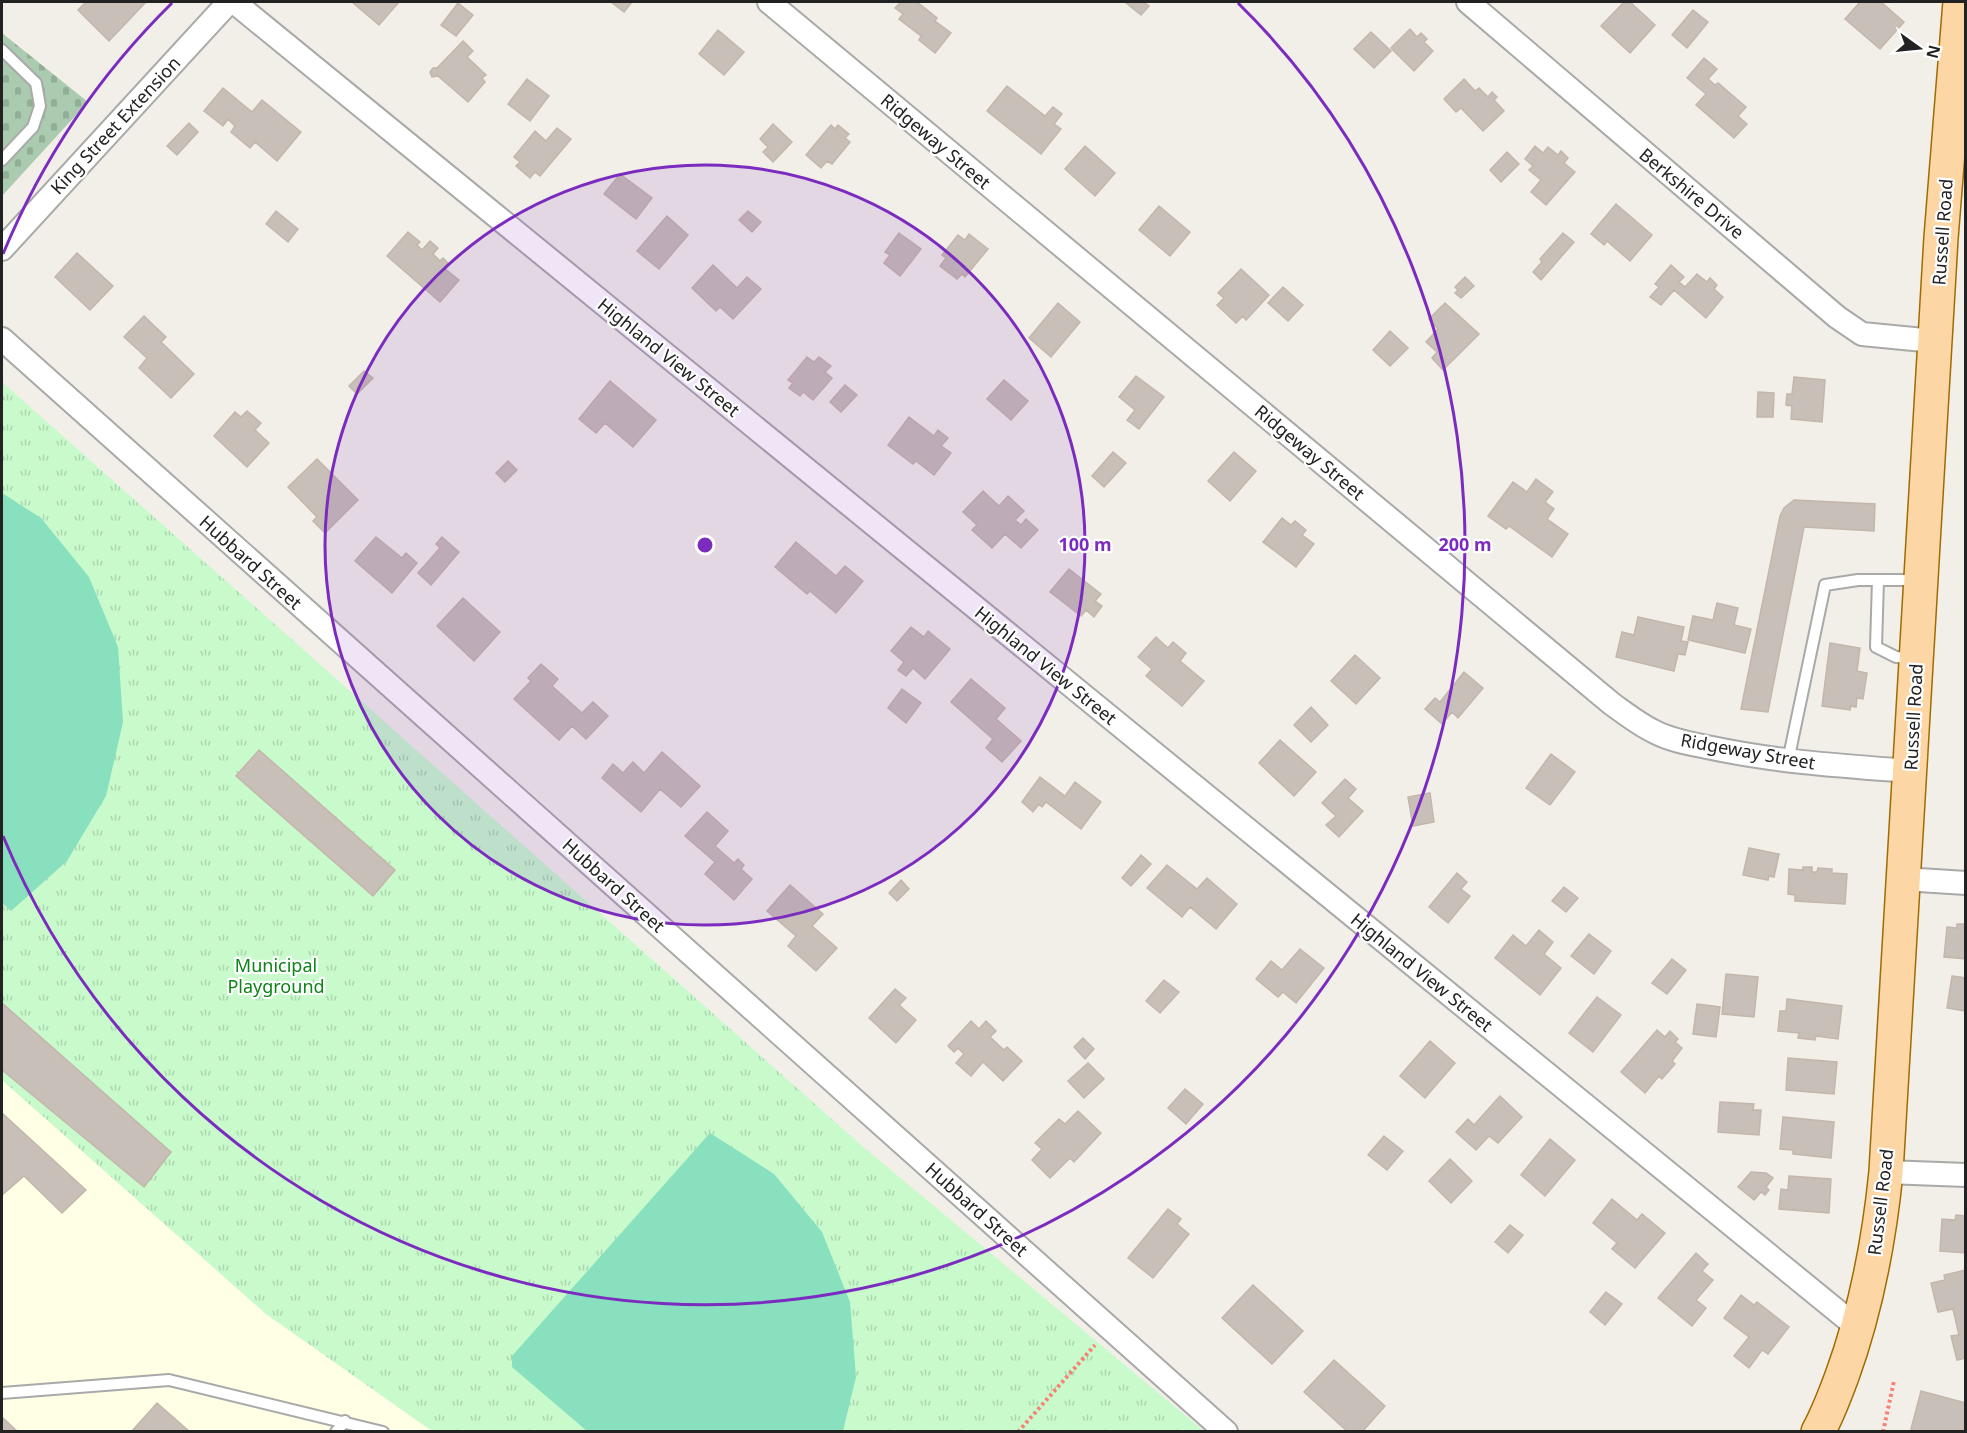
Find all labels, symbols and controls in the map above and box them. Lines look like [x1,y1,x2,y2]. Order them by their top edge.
north arrow [1889,18,1949,78]
text: N [1921,43,1946,61]
street label: King Street Extension [45,51,185,199]
street label: Ridgeway Street [876,88,996,194]
street label: Berkshire Drive [1635,142,1749,244]
street label: Russell Road [1926,178,1958,286]
street label: Highland View Street [593,292,745,422]
street label: Ridgeway Street [1250,399,1370,505]
street label: Hubbard Street [195,510,308,615]
text: 100 m [1058,532,1112,556]
text: 200 m [1438,532,1492,556]
centre of rings [695,535,715,555]
street label: Highland View Street [970,600,1122,730]
street label: Russell Road [1898,663,1928,771]
street label: Ridgeway Street [1679,727,1818,775]
street label: Hubbard Street [558,833,671,938]
street label: Highland View Street [1346,907,1498,1037]
park label: Municipal Playground [227,953,325,998]
street label: Russell Road [1862,1147,1898,1257]
street label: Hubbard Street [921,1157,1034,1262]

